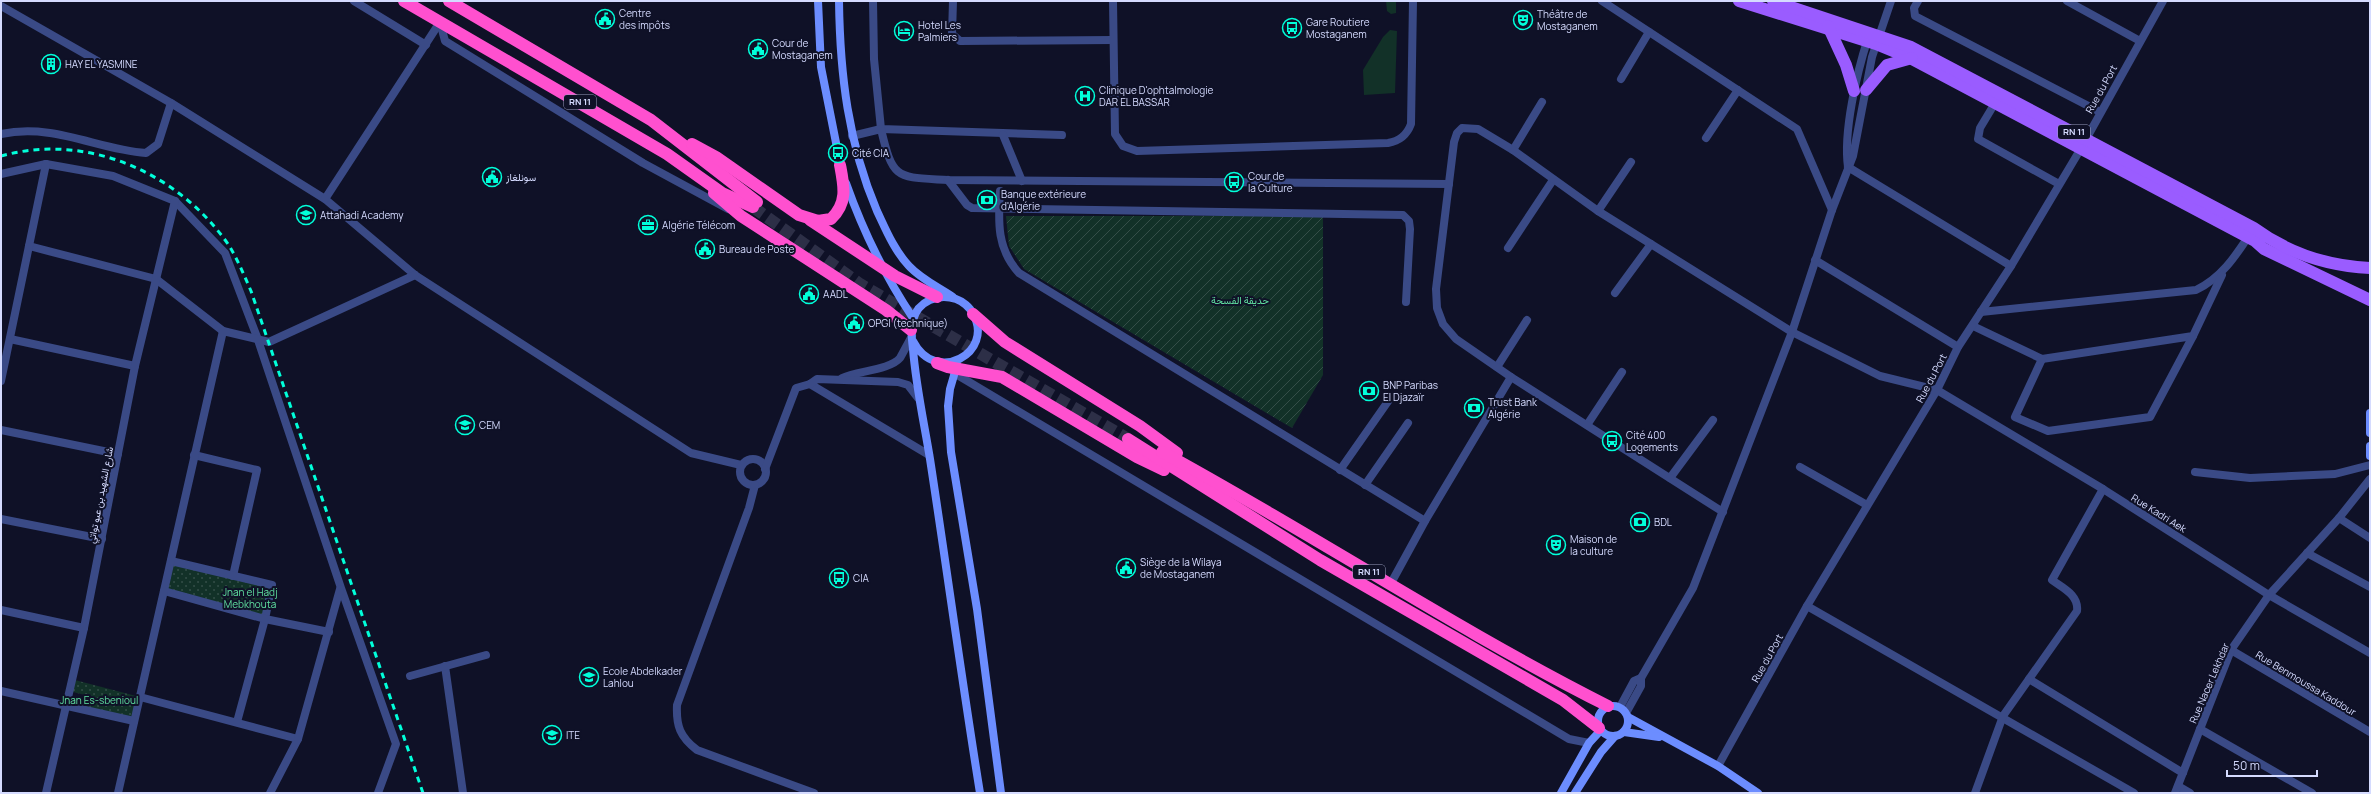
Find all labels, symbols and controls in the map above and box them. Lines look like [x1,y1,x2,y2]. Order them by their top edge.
place label: Centre des impôts [619,6,670,32]
place label: Théâtre de Mostaganem [1537,7,1598,33]
public building icon: Centre des impôts [594,8,616,30]
theatre icon: Théâtre de Mostaganem [1512,9,1534,31]
place label: Gare Routiere Mostaganem [1306,15,1370,41]
bus stop icon: Gare Routiere Mostaganem [1281,17,1303,39]
place label: Hotel Les Palmiers [918,18,961,44]
hotel icon: Hotel Les Palmiers [893,20,915,42]
place label: Cour de Mostaganem [772,36,833,62]
public building icon: Cour de Mostaganem [747,38,769,60]
building icon: HAY EL YASMINE [40,53,62,75]
place label: HAY EL YASMINE [65,57,138,71]
street label: Rue du Port [2082,62,2120,116]
place label: Clinique D'ophtalmologie DAR EL BASSAR [1099,83,1213,109]
hospital icon: Clinique D'ophtalmologie DAR EL BASSAR [1074,85,1096,107]
road number: RN 11 [564,95,596,109]
road number: RN 11 [2058,125,2090,139]
bus stop icon: Cité CIA [827,142,849,164]
place label: Cité CIA [852,146,890,160]
public building icon: سونلغاز [481,166,503,188]
place label: Cour de la Culture [1248,169,1293,195]
place label: سونلغاز [505,170,536,184]
bus stop icon: Cour de la Culture [1223,171,1245,193]
place label: Banque extérieure d'Algérie [1001,187,1086,213]
bank icon: Banque extérieure d'Algérie [976,189,998,211]
school or university icon: Attahadi Academy [295,204,317,226]
place label: Attahadi Academy [320,208,404,222]
office icon: Algérie Télécom [637,214,659,236]
place label: Algérie Télécom [662,218,735,232]
public building icon: Bureau de Poste [694,238,716,260]
place label: Bureau de Poste [719,242,795,256]
public building icon: AADL [798,283,820,305]
place label: AADL [823,287,848,301]
park label: حديقة الفسحة [1211,293,1269,307]
public building icon: OPGI (technique) [843,312,865,334]
place label: OPGI (technique) [868,316,948,330]
street label: Rue du Port [1912,351,1950,405]
place label: BNP Paribas El Djazaïr [1383,378,1438,404]
bank icon: BNP Paribas El Djazaïr [1358,380,1380,402]
place label: Trust Bank Algérie [1488,395,1538,421]
bank icon: Trust Bank Algérie [1463,397,1485,419]
school or university icon: CEM [454,414,476,436]
place label: CEM [479,418,500,432]
place label: Cité 400 Logements [1626,428,1678,454]
bus stop icon: Cité 400 Logements [1601,430,1623,452]
street label: شارع الشهيد بن عبو تواتي [84,445,118,545]
street label: Rue Kadri Aek [2129,490,2190,536]
bank icon: BDL [1629,511,1651,533]
place label: BDL [1654,515,1672,529]
place label: Maison de la culture [1570,532,1617,558]
theatre icon: Maison de la culture [1545,534,1567,556]
place label: Siège de la Wilaya de Mostaganem [1140,555,1221,581]
public building icon: Siège de la Wilaya de Mostaganem [1115,557,1137,579]
road number: RN 11 [1353,565,1385,579]
bus stop icon: CIA [828,567,850,589]
place label: CIA [853,571,869,585]
park label: Jnan el Hadj Mebkhouta [222,585,278,611]
street label: Rue du Port [1748,631,1786,685]
street label: Rue Nacer Lekhdar [2186,640,2232,725]
street label: Rue Benmoussa Kaddour [2253,647,2359,719]
place label: Ecole Abdelkader Lahlou [603,664,683,690]
school or university icon: Ecole Abdelkader Lahlou [578,666,600,688]
park label: Jnan Es-sbenioul [60,693,138,707]
school or university icon: ITE [541,724,563,746]
place label: ITE [566,728,580,742]
scale bar [2227,752,2317,778]
text: 50 m [2233,757,2260,774]

